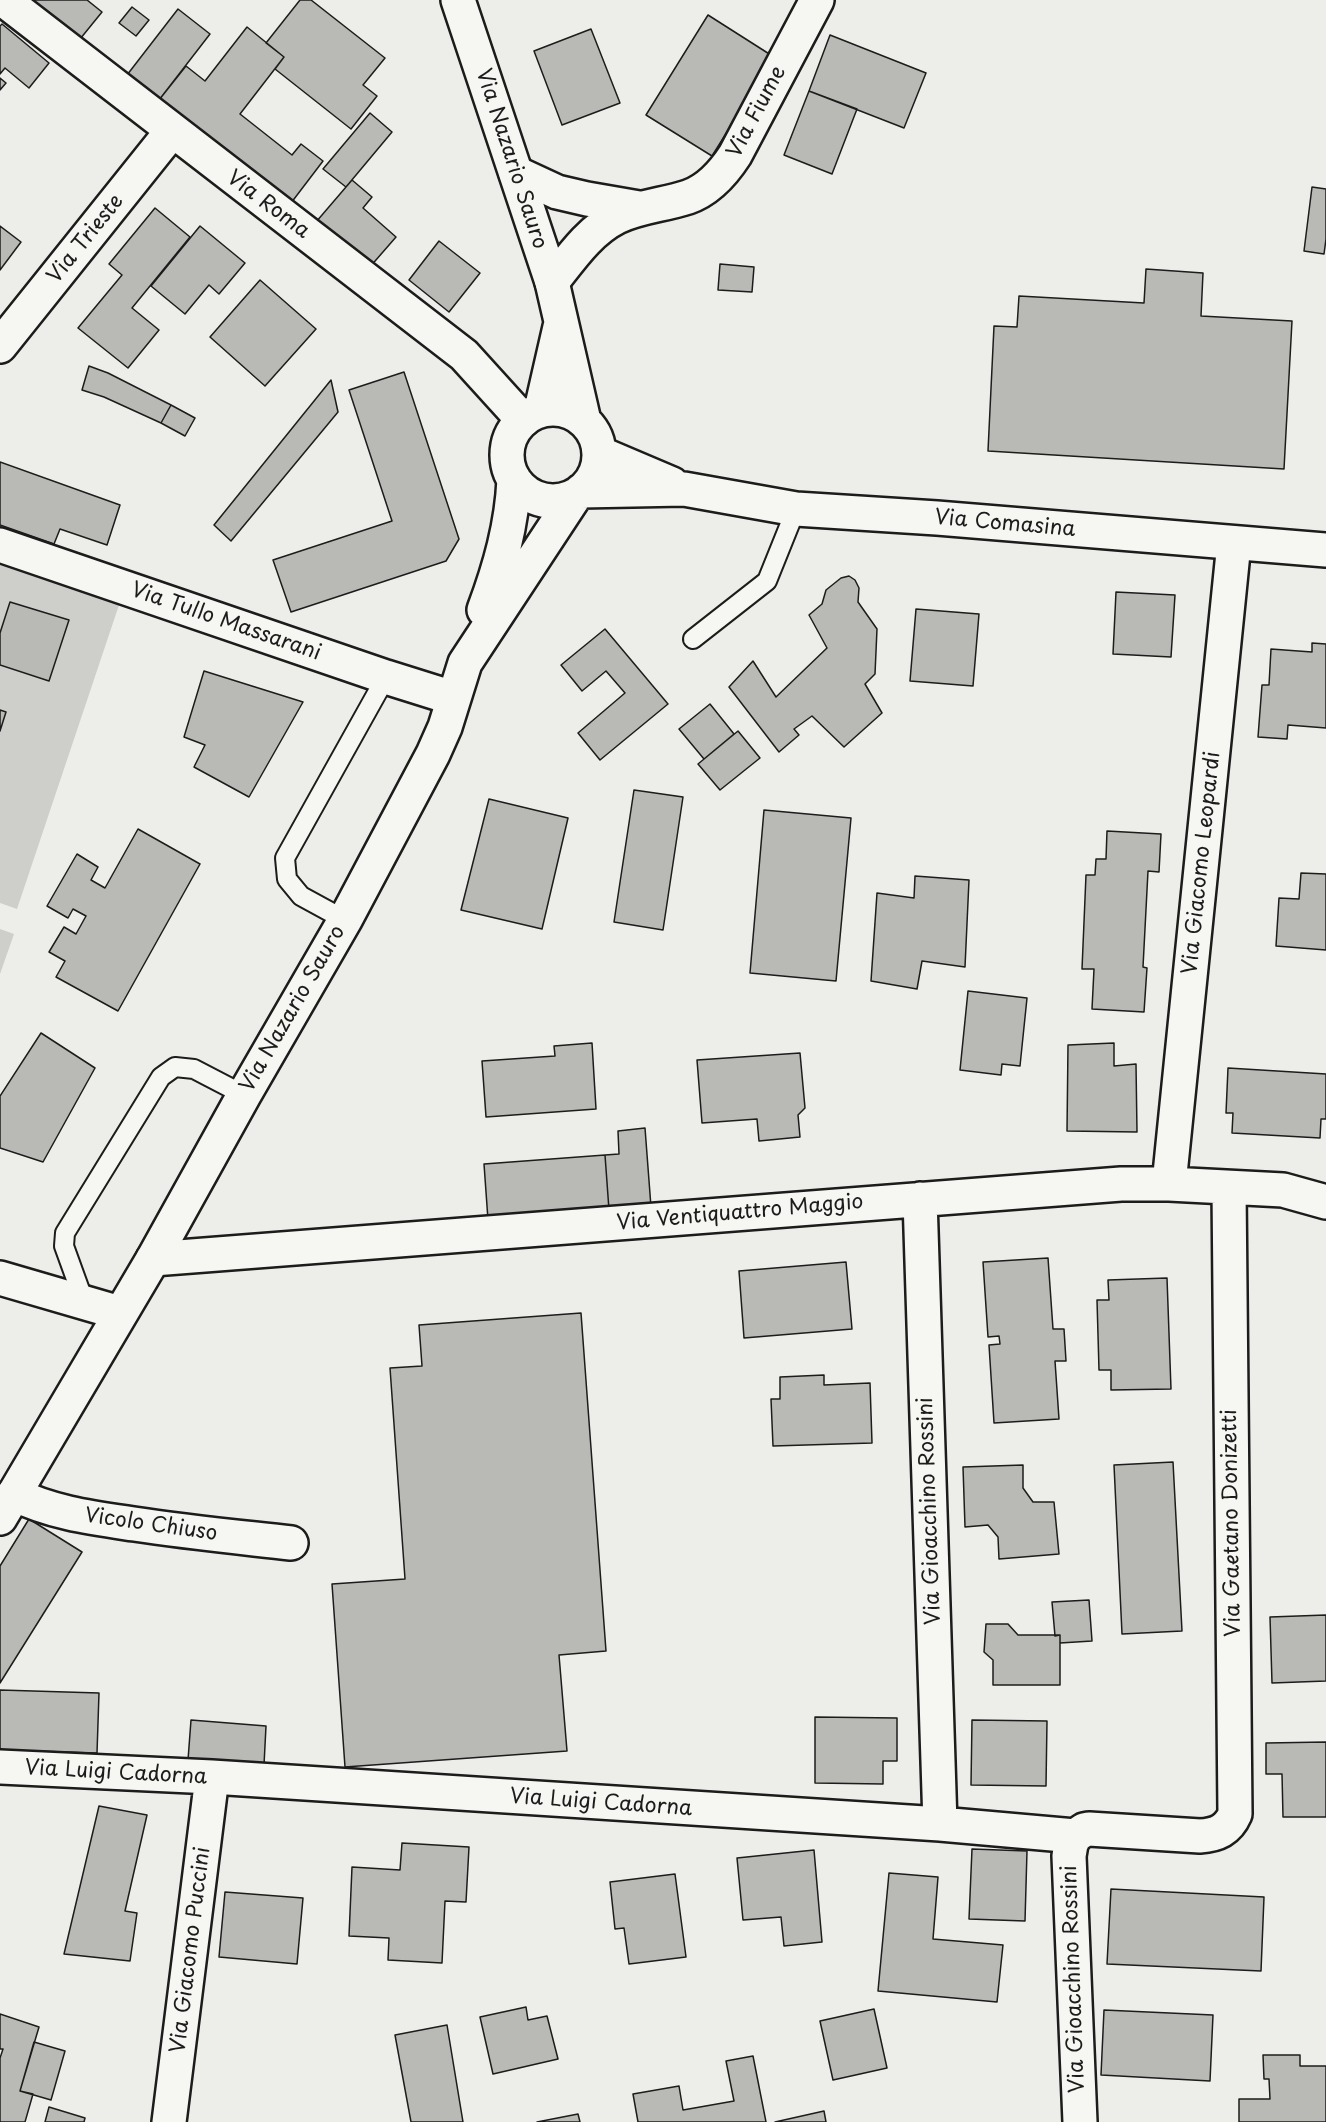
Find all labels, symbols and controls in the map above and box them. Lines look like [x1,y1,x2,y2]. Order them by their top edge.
street label: Via Fiume [722,62,792,162]
street label: Via Nazario Sauro [470,66,552,252]
street label: Via Roma [222,166,314,244]
street label: Via Trieste [43,190,129,288]
street label: Via Comasina [934,505,1076,543]
street label: Via Tullo Massarani [128,578,324,666]
street label: Via Giacomo Leopardi [1178,750,1226,976]
street label: Via Nazario Sauro [235,921,351,1097]
street label: Via Ventiquattro Maggio [616,1190,864,1236]
street label: Via Gioacchino Rossini [913,1397,947,1625]
street label: Via Gaetano Donizetti [1217,1409,1247,1637]
street label: Vicolo Chiuso [83,1503,219,1547]
street label: Via Luigi Cadorna [24,1756,208,1790]
street label: Via Luigi Cadorna [509,1784,693,1822]
street label: Via Giacomo Puccini [166,1845,216,2055]
street label: Via Gioacchino Rossini [1057,1865,1091,2093]

